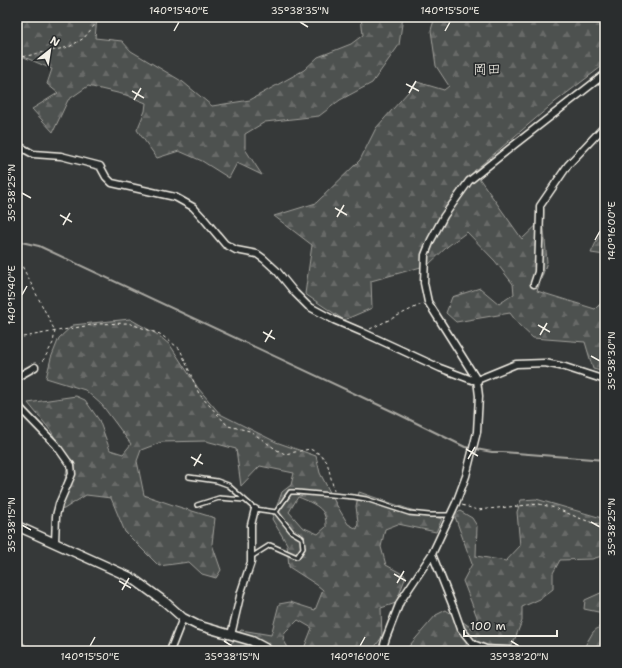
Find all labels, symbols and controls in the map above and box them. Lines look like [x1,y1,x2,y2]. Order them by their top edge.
text: 140°15'40"E [149,4,209,17]
text: 35°38'35"N [271,4,329,17]
text: 140°15'50"E [421,4,479,17]
north arrow [30,30,70,70]
text: N [47,33,63,51]
district label: 岡田 [473,60,501,78]
text: 35°38'25"N [5,164,18,222]
text: 140°16'00"E [605,201,618,261]
text: 140°15'40"E [5,265,18,325]
text: 35°38'30"N [605,331,618,391]
text: 35°38'15"N [5,497,18,553]
text: 35°38'25"N [605,498,618,556]
scale bar [464,612,557,638]
text: 100 m [470,618,506,634]
text: 140°15'50"E [61,650,119,663]
text: 35°38'15"N [204,650,260,663]
text: 140°16'00"E [330,650,390,663]
text: 35°38'20"N [489,650,549,663]

